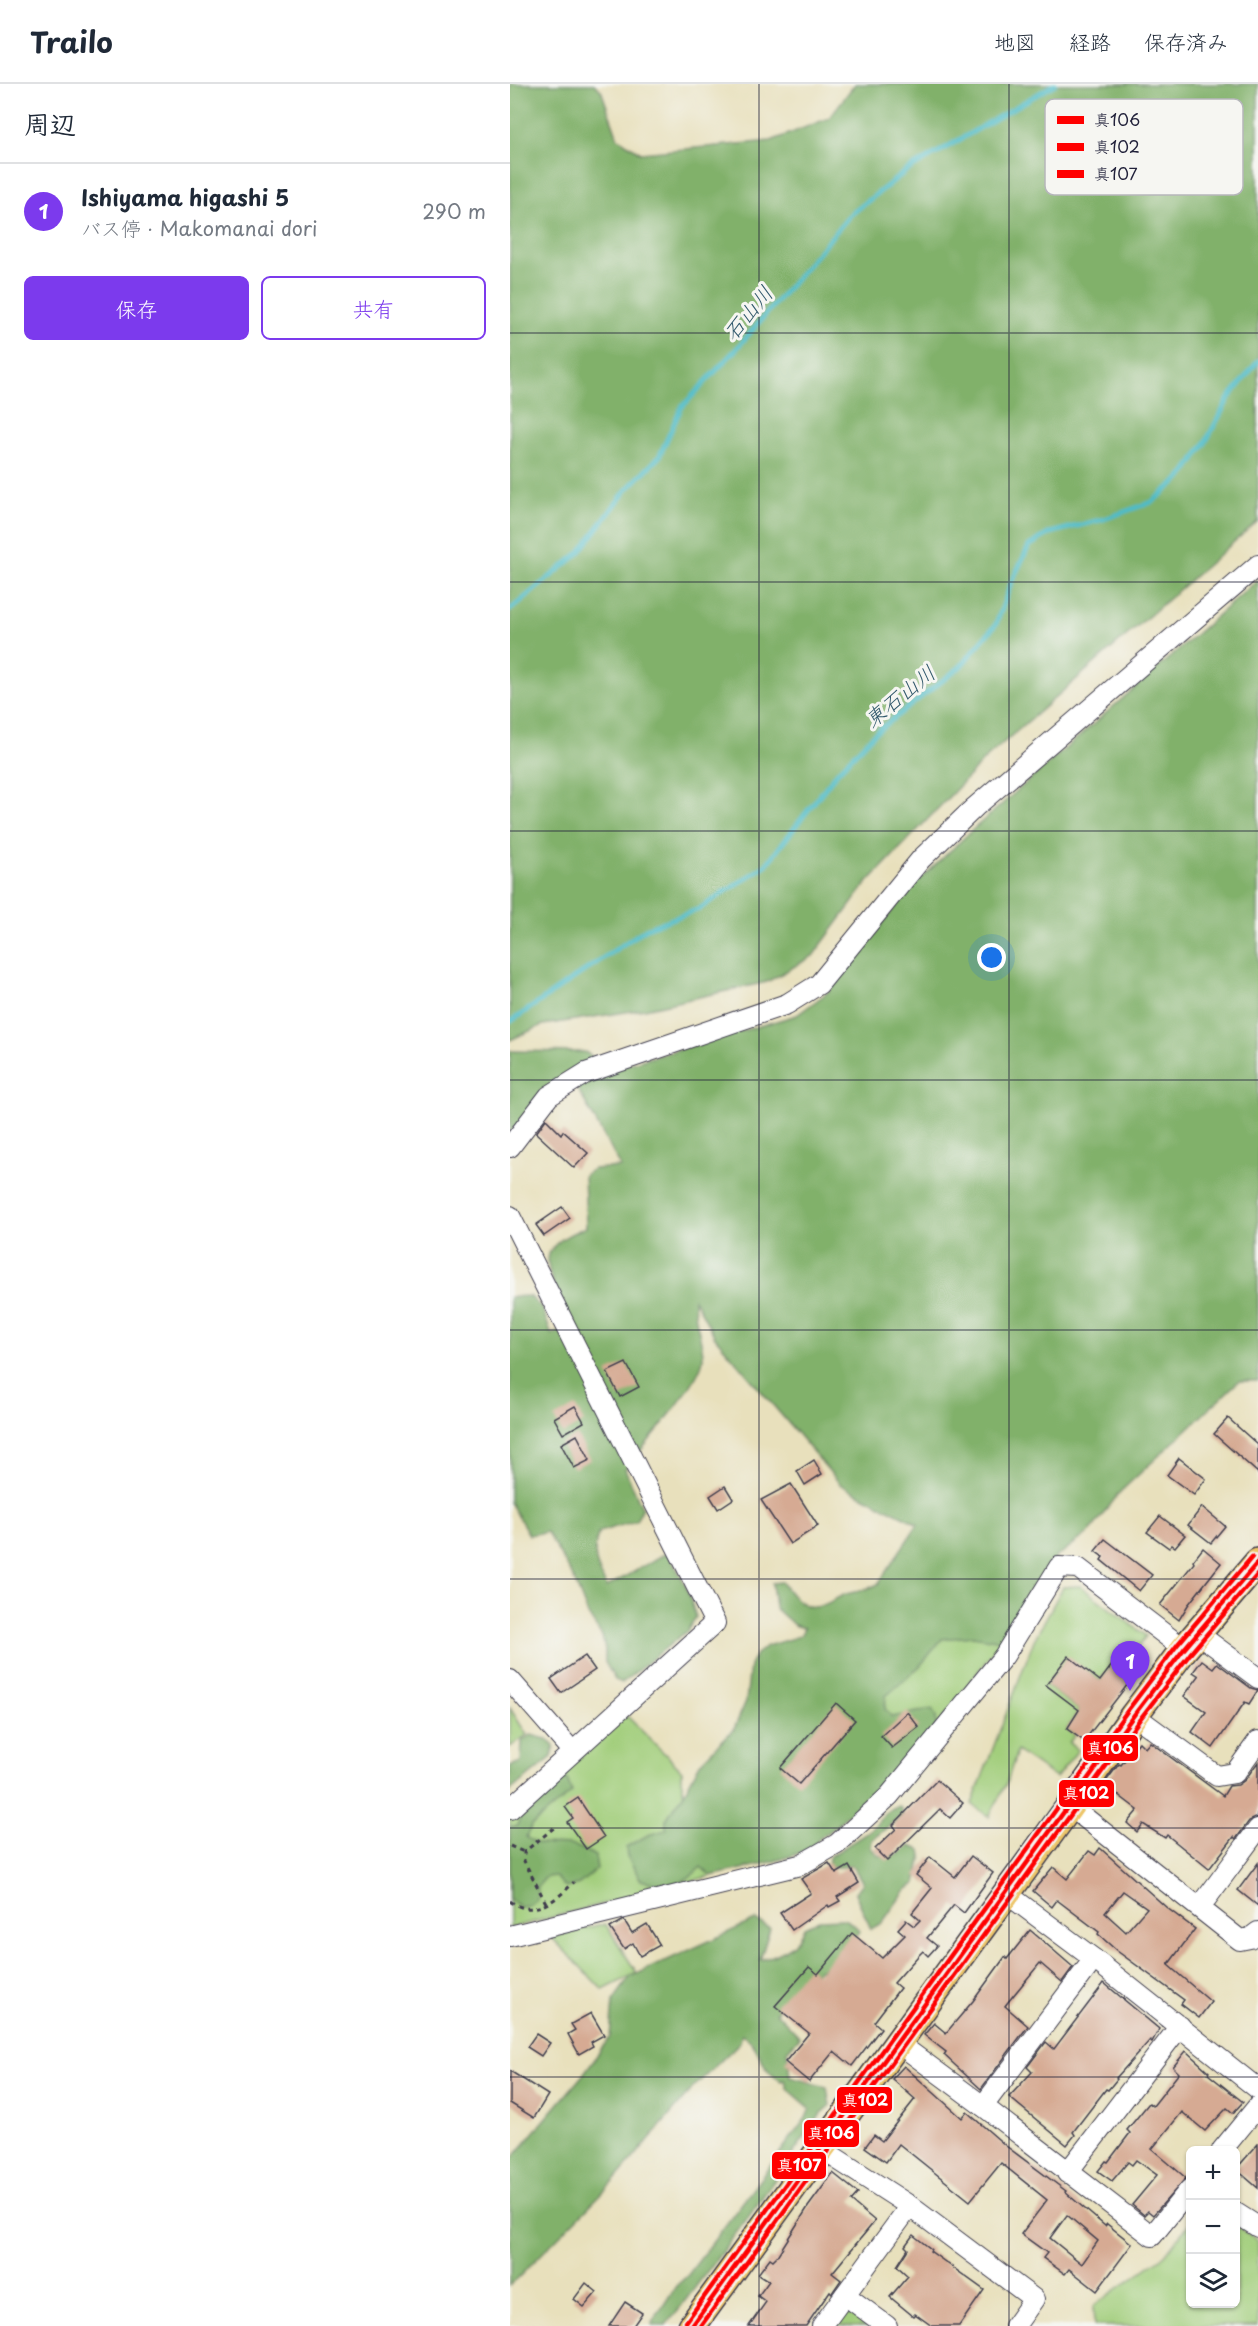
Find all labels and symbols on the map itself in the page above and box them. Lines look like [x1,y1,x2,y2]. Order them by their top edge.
legend [1045,99,1243,195]
text: 真106 [1094,107,1140,131]
text: 真102 [1094,134,1140,158]
text: 真107 [1094,161,1137,185]
water label: 石山川 [714,278,780,346]
water label: 東石山川 [856,656,942,734]
your location [977,943,1006,972]
pin: 1 [1110,1642,1150,1691]
line badge: 真106 [1082,1734,1139,1762]
text: 真106 [1087,1735,1133,1759]
line badge: 真102 [1058,1779,1115,1808]
text: 真102 [1063,1780,1109,1804]
line badge: 真102 [836,2086,893,2114]
text: 真102 [842,2087,888,2111]
line badge: 真106 [803,2119,860,2148]
text: 真106 [808,2120,854,2144]
line badge: 真107 [771,2151,827,2180]
text: 真107 [777,2152,821,2176]

